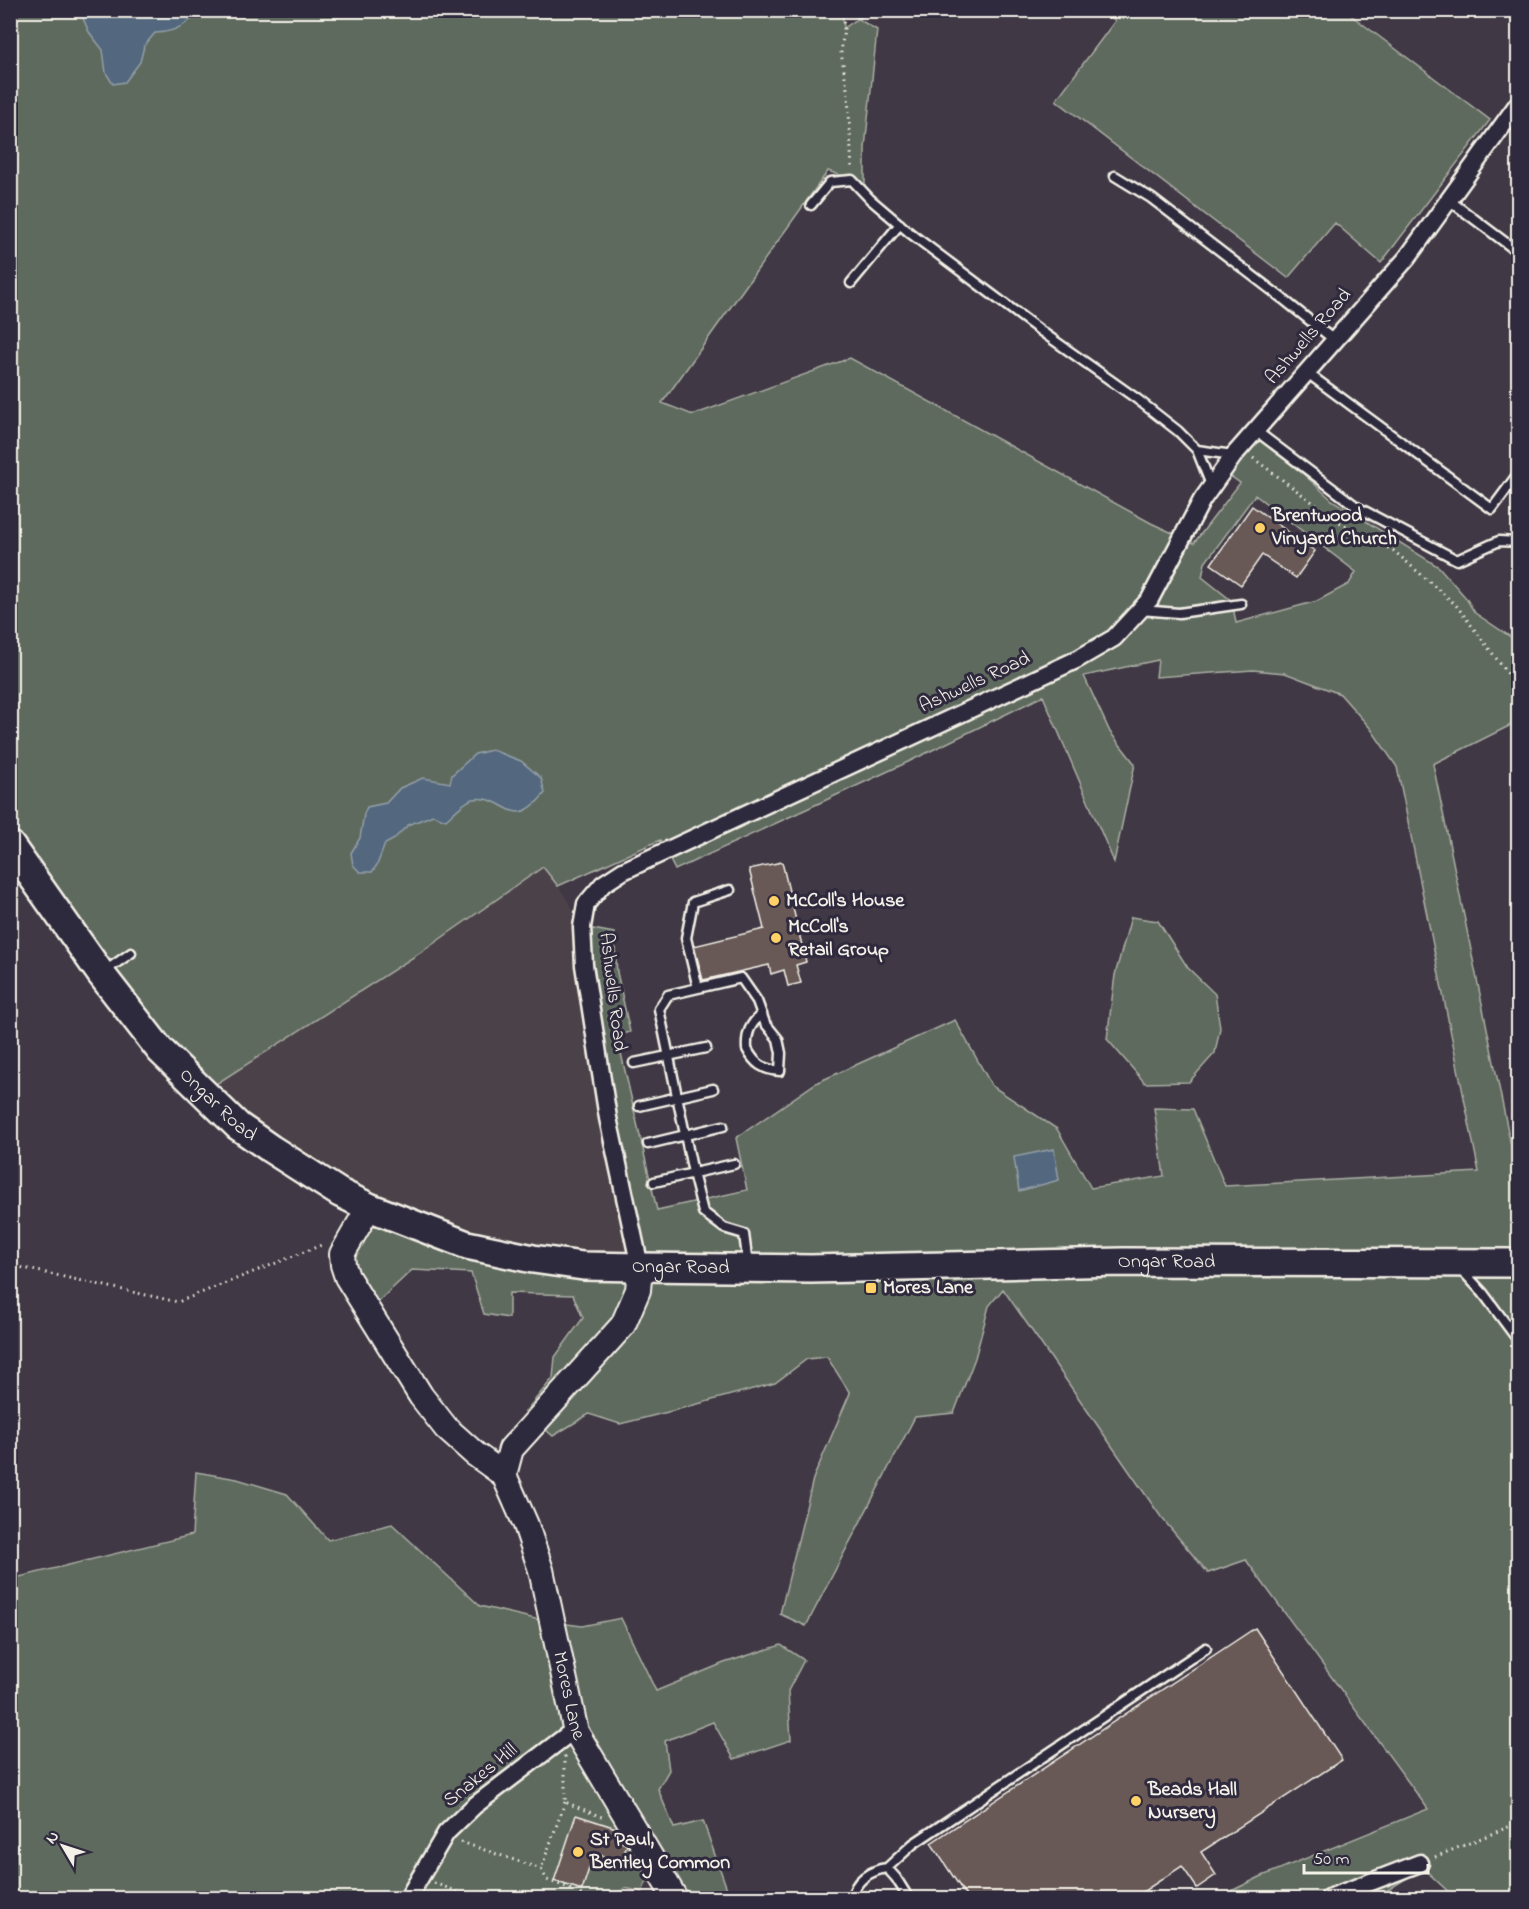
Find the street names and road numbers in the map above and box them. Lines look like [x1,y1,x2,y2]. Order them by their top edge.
street label: Ashwells Road [1259,282,1359,392]
street label: Ashwells Road [915,645,1035,721]
street label: Ashwells Road [590,931,634,1053]
street label: Ongar Road [172,1061,263,1149]
street label: Ongar Road [1118,1247,1215,1278]
street label: Ongar Road [632,1252,730,1283]
street label: Mores Lane [544,1649,592,1746]
street label: Snakes Hill [438,1737,524,1815]

